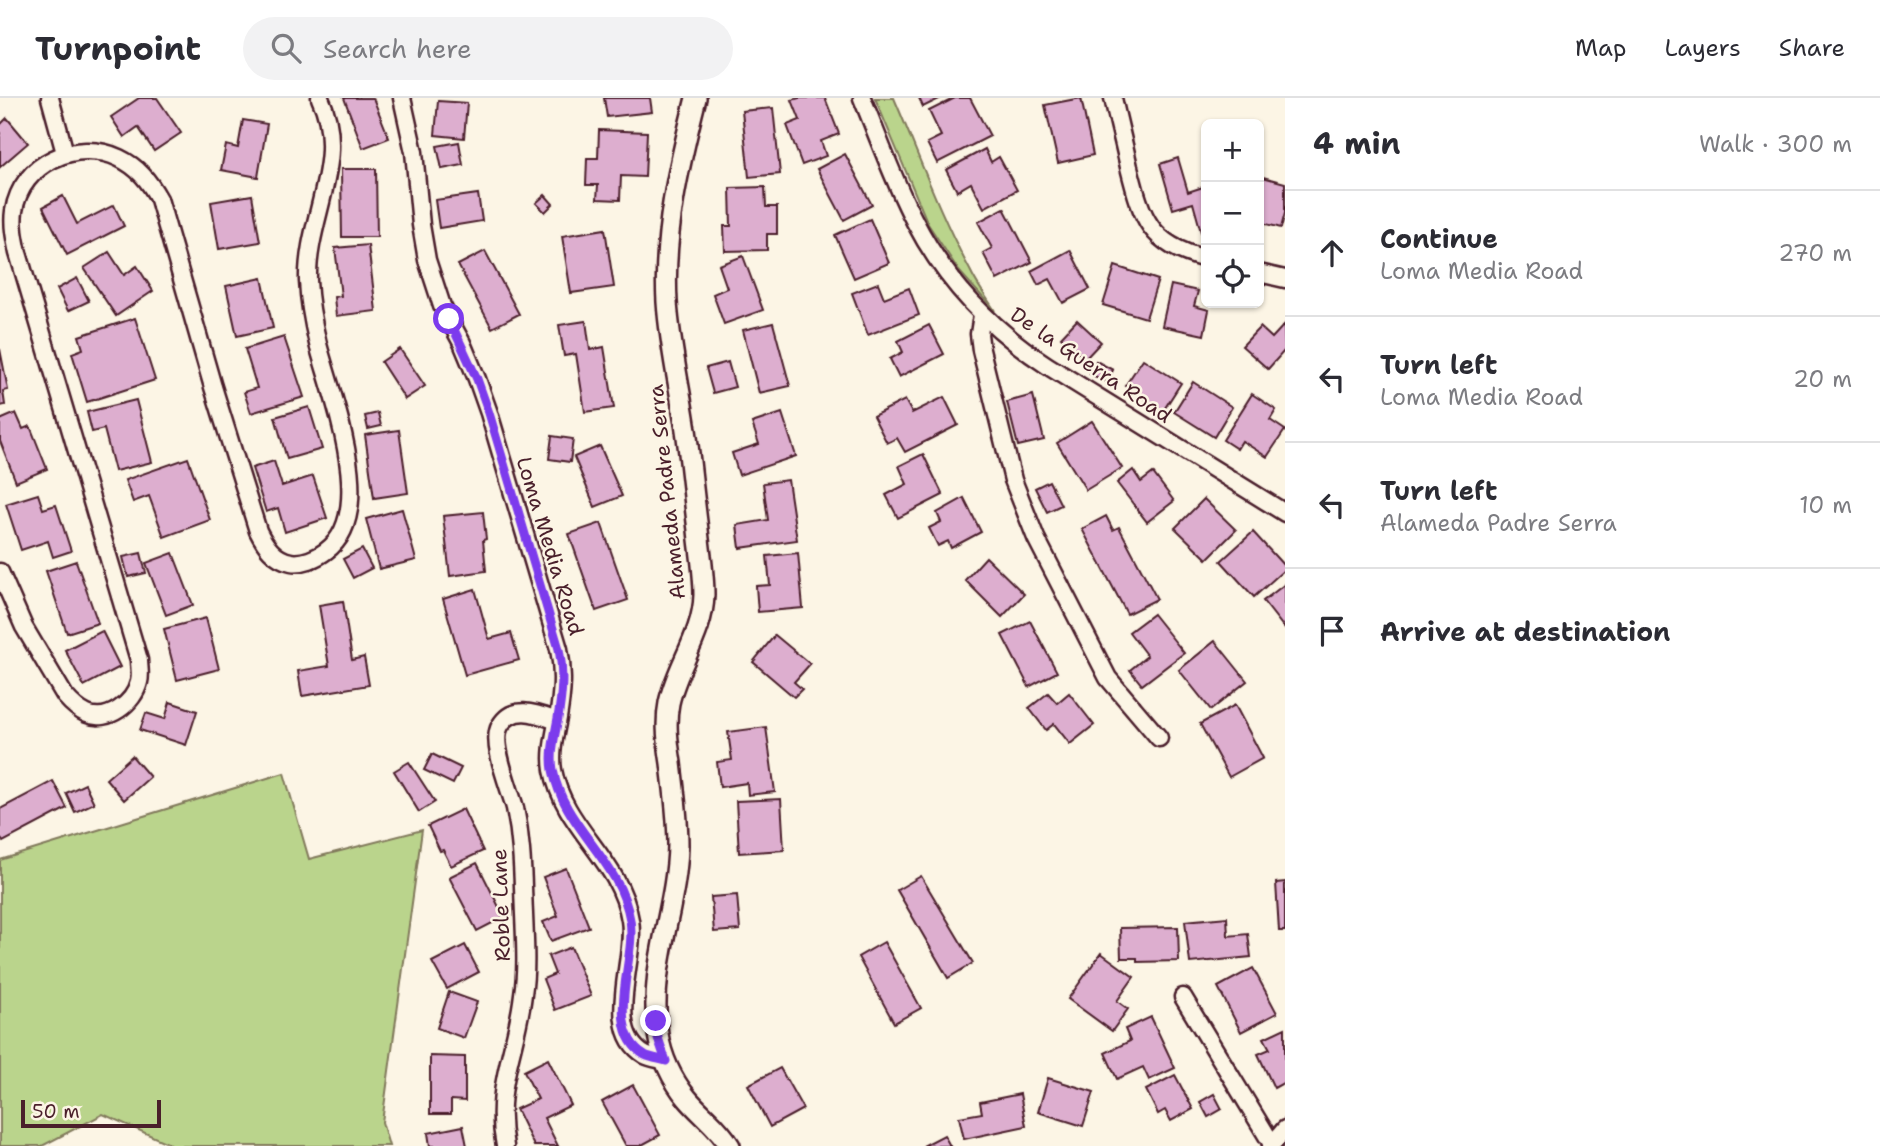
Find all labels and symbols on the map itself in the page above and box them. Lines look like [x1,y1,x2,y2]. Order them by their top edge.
street label: De la Guerra Road [1005,300,1177,430]
route start [433,303,464,334]
street label: Alameda Padre Serra [642,383,692,601]
street label: Loma Media Road [510,453,590,639]
street label: Roble Lane [485,848,517,962]
route end [640,1005,671,1036]
scale bar [21,1097,161,1129]

